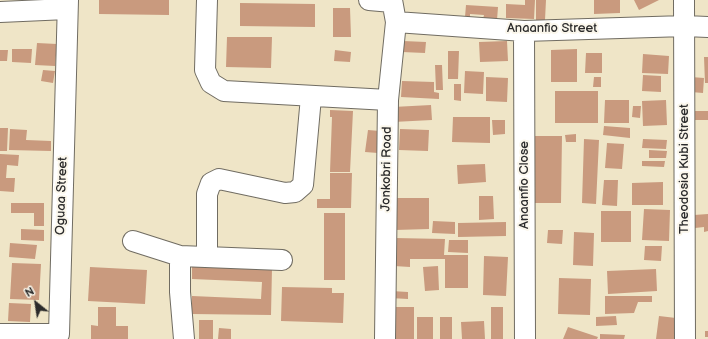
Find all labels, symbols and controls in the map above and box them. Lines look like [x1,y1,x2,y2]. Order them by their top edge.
street label: Anaanfio Street [507,21,597,37]
street label: Theodosia Kubi Street [677,104,693,234]
street label: Jonkobri Road [378,126,396,212]
street label: Anaanfio Close [517,141,533,229]
street label: Oguaa Street [53,157,71,235]
north arrow [16,283,56,323]
text: N [23,284,37,300]

